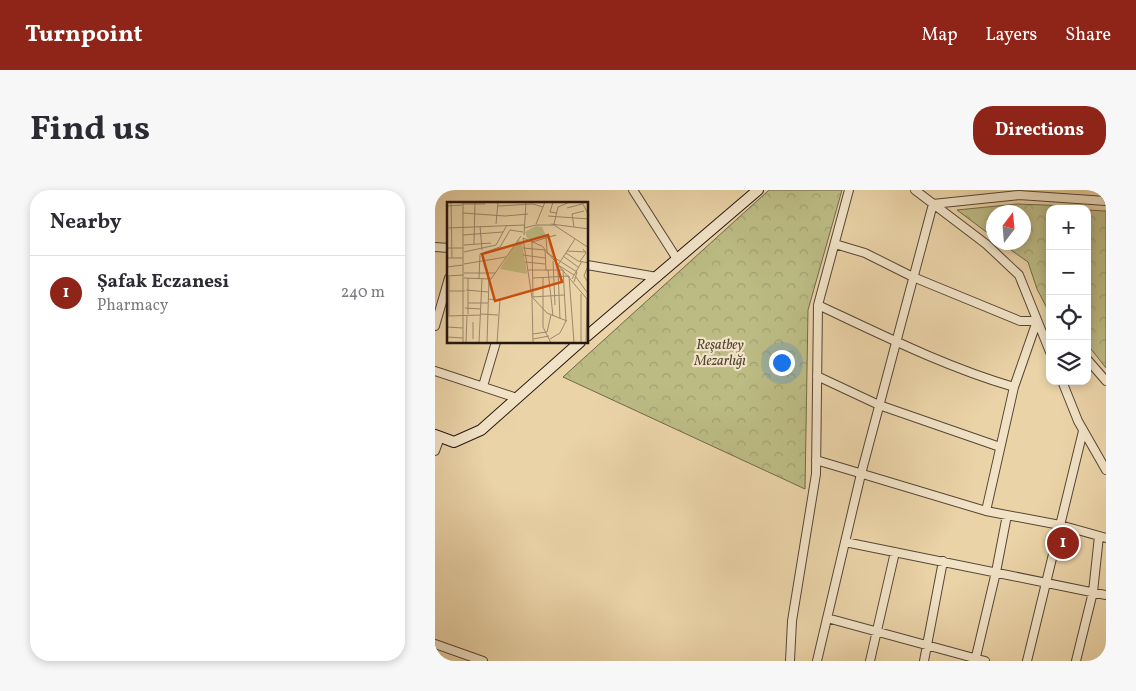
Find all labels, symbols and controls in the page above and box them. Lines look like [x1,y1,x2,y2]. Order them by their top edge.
text: Turnpoint [25,18,143,52]
text: Map [921,23,957,48]
text: Layers [985,23,1037,48]
text: Share [1065,23,1111,48]
text: Find us [30,106,150,154]
button: Directions [973,106,1106,155]
inset map [447,202,589,344]
north arrow [986,205,1031,250]
map controls [1046,205,1091,385]
button: + [1046,205,1091,250]
text: Nearby [50,208,121,237]
button: − [1046,250,1091,295]
text: Şafak Eczanesi [97,269,229,295]
text: 1 [63,282,69,304]
text: 240 m [341,282,385,304]
text: Pharmacy [97,295,168,317]
button: locate [1046,295,1091,340]
park label: Reşatbey Mezarlığı [693,336,746,371]
button: layers [1046,340,1091,385]
your location [769,350,795,376]
pin: 1 [1047,524,1079,562]

